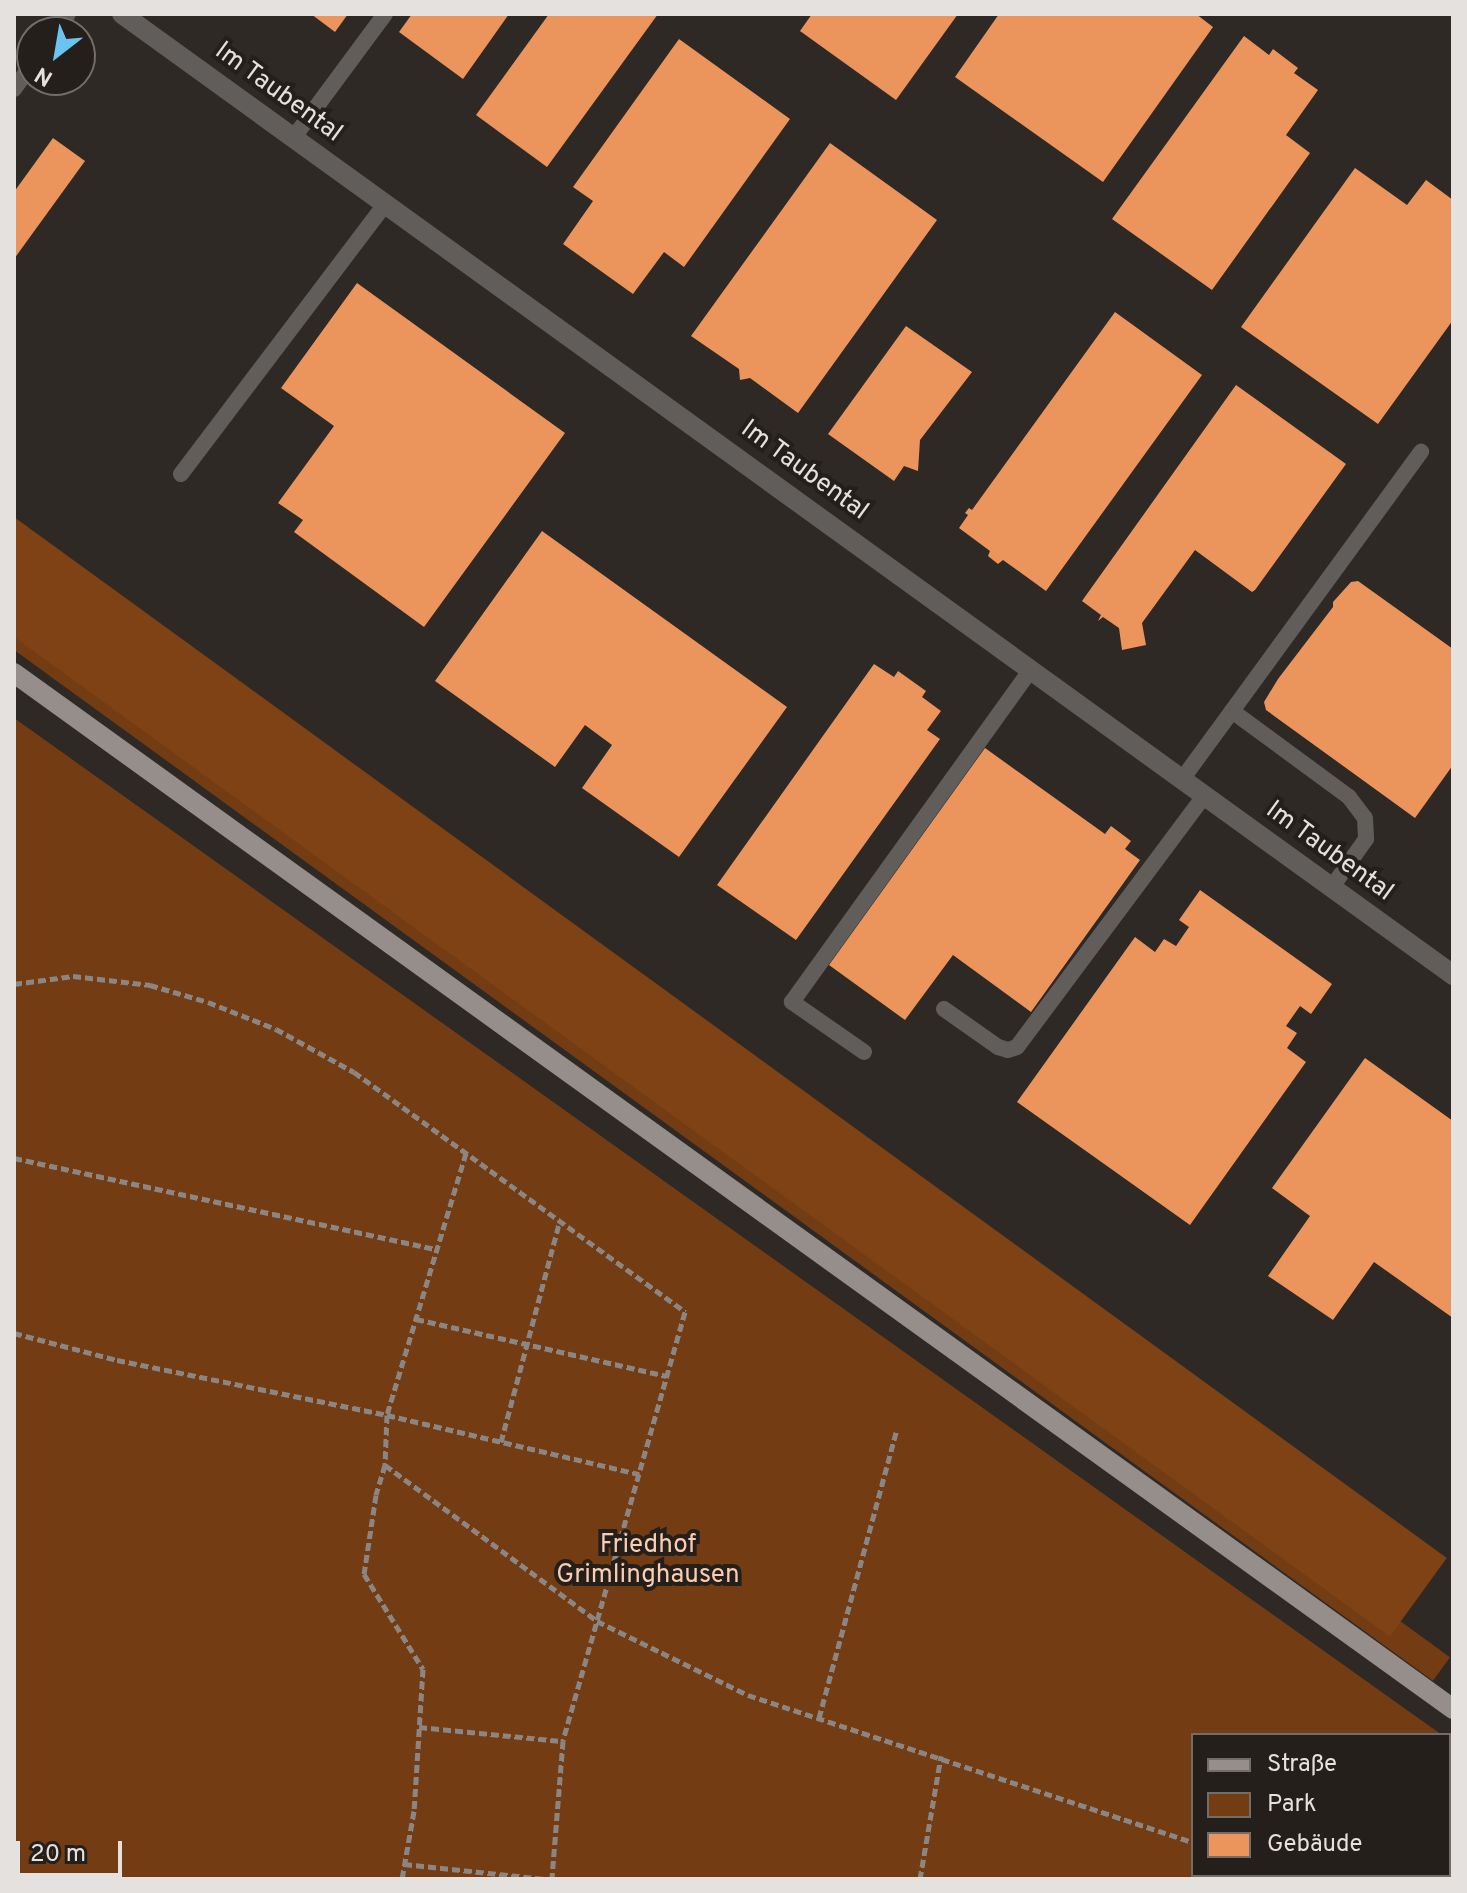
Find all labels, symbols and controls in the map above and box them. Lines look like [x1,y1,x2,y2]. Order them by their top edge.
north arrow [16,16,96,96]
street label: Im Taubental [208,36,348,150]
text: N [31,60,58,91]
street label: Im Taubental [734,414,874,528]
street label: Im Taubental [1259,795,1399,909]
park label: Friedhof Grimlinghausen [556,1530,740,1592]
legend [1191,1733,1451,1877]
text: Straße [1267,1750,1337,1780]
text: Park [1267,1790,1317,1820]
scale bar [20,1825,126,1875]
text: Gebäude [1267,1830,1362,1860]
text: 20 m [30,1840,86,1870]

